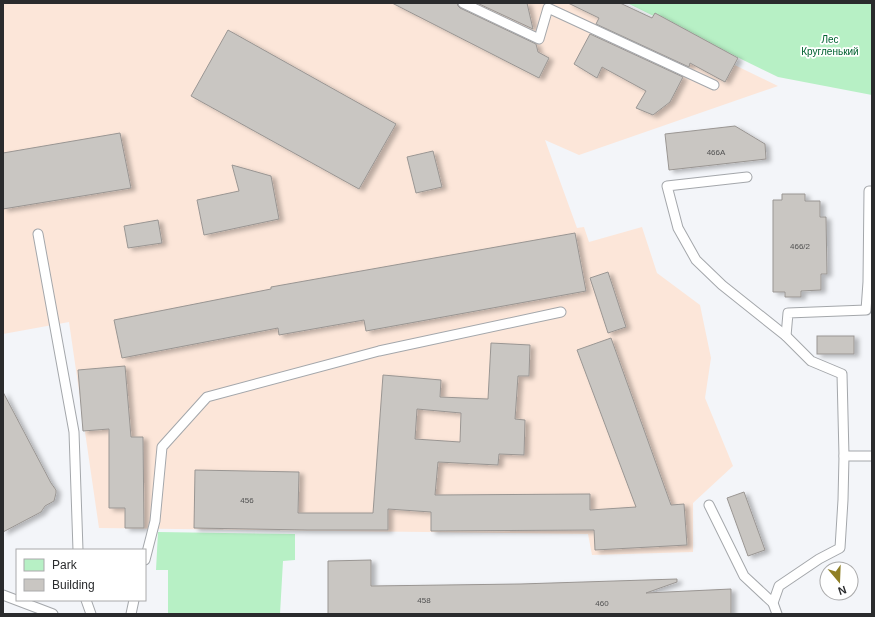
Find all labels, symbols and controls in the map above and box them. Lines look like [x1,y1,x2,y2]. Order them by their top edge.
park label: Лес Кругленький [801,34,859,57]
house number: 466А [707,148,726,157]
house number: 466/2 [790,242,811,251]
house number: 456 [240,496,254,505]
legend [16,549,146,601]
text: Park [52,558,78,572]
north arrow [819,561,859,601]
text: Building [52,578,95,592]
text: N [836,583,848,597]
house number: 458 [417,596,431,605]
house number: 460 [595,599,609,608]

